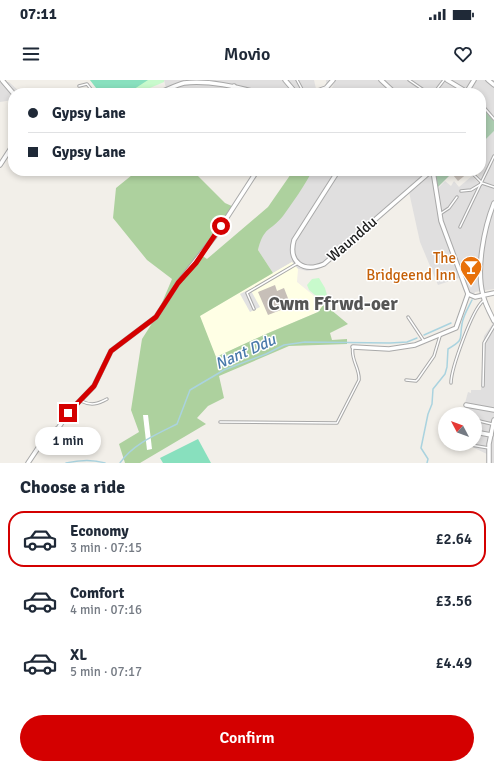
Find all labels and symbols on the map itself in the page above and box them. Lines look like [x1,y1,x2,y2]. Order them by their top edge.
street label: Waunddu [323,212,381,266]
route start [212,217,230,235]
place label: The Bridgeend Inn [366,249,456,284]
bar icon: The Bridgeend Inn [458,254,484,287]
district label: Cwm Ffrwd-oer [268,292,398,316]
water label: Nant Ddu [212,329,280,374]
route end [59,404,77,422]
north arrow [438,407,482,451]
callout: 1 min [35,427,101,455]

